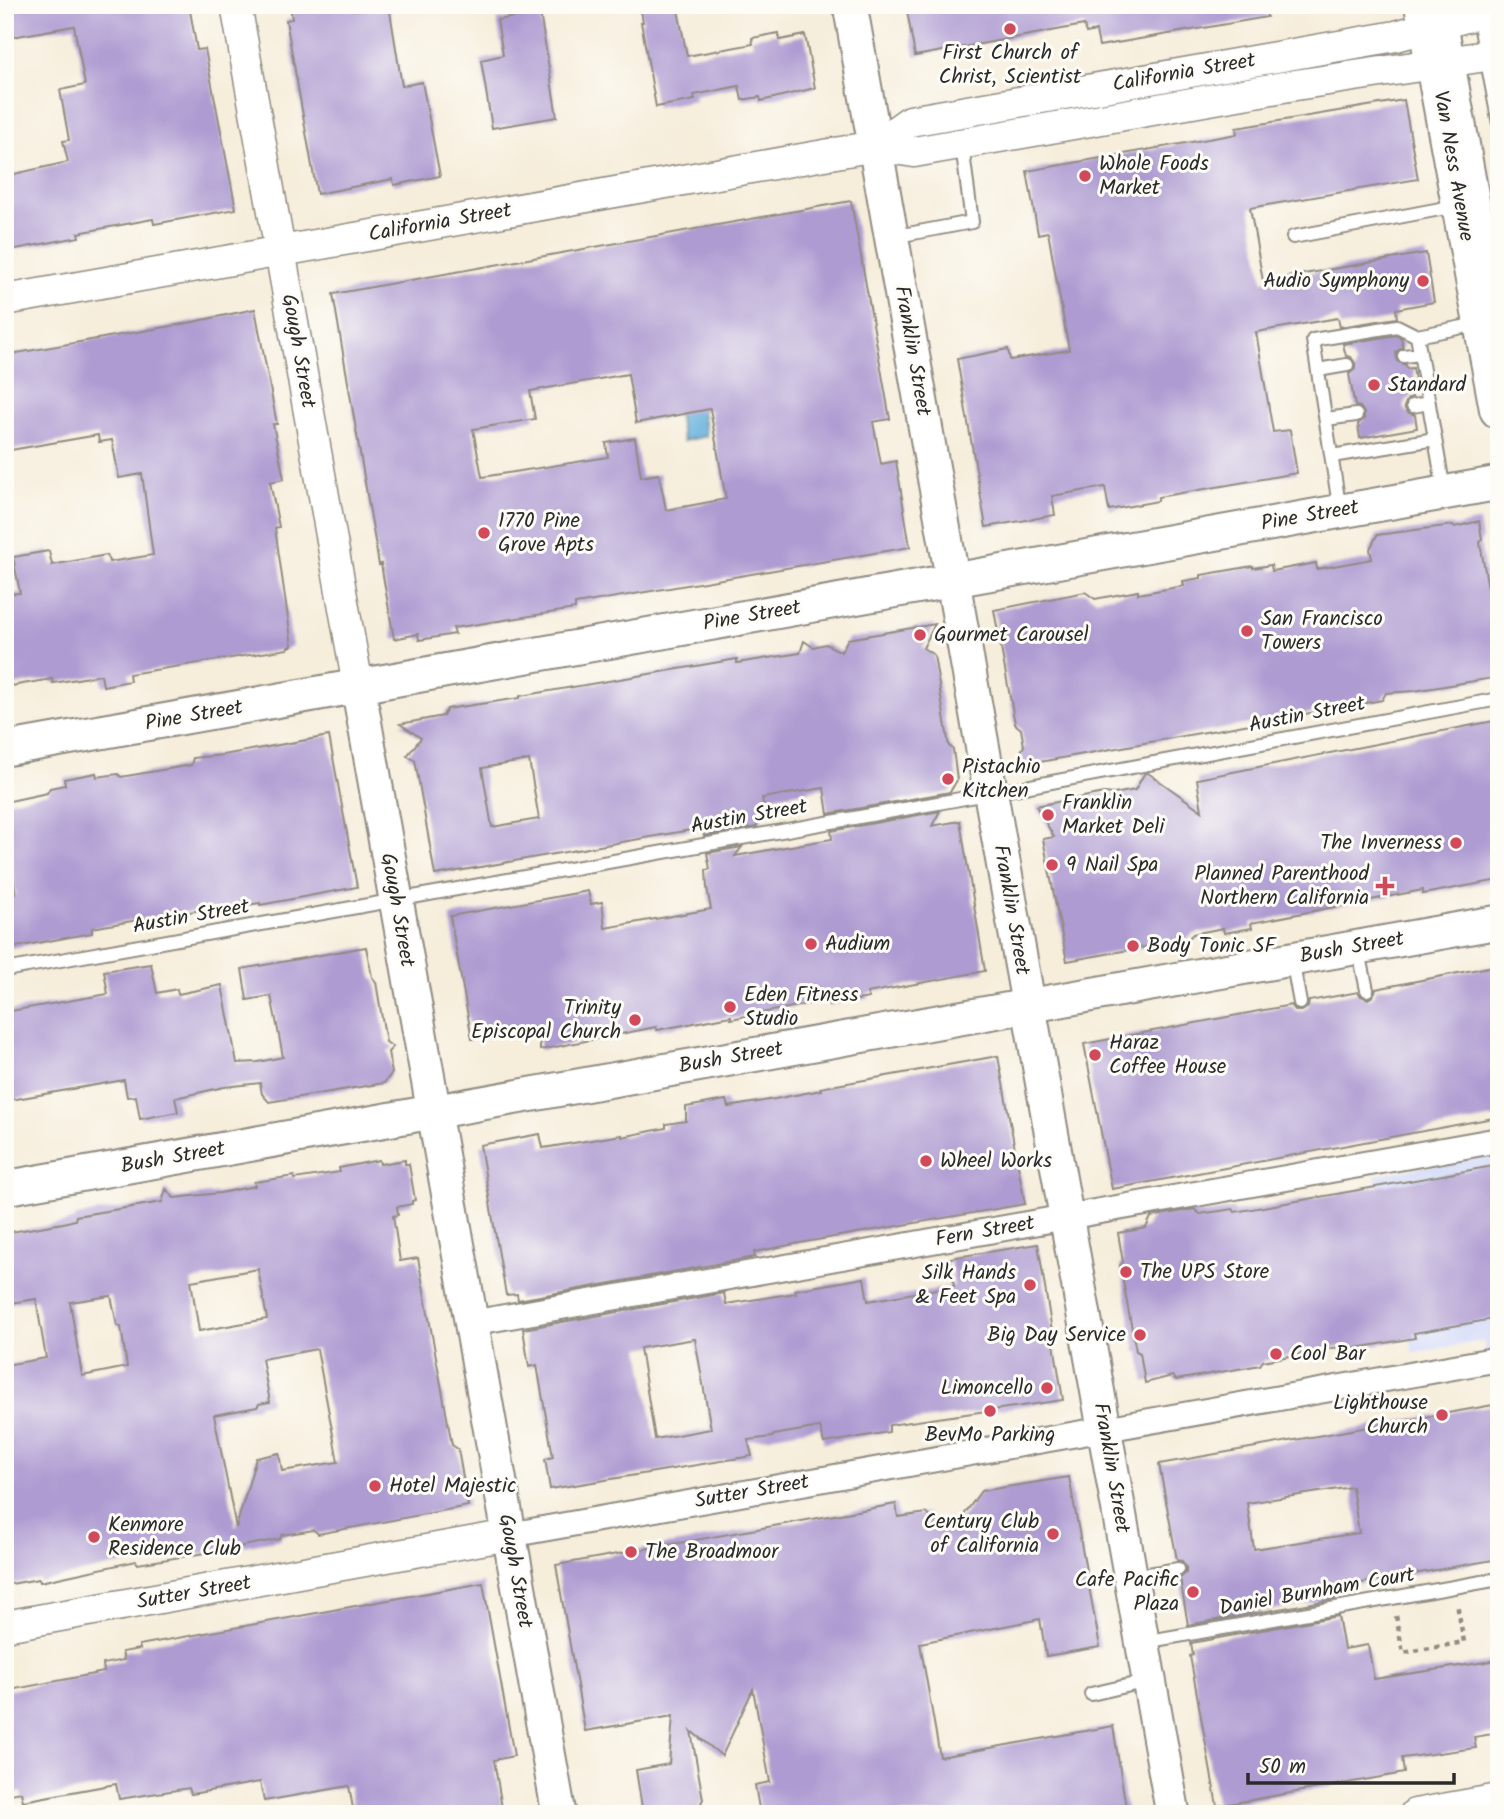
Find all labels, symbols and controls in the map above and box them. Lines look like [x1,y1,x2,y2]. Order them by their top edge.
marker: First Church of Christ, Scientist [1002,21,1018,37]
place label: First Church of Christ, Scientist [939,37,1082,94]
street label: California Street [1110,44,1259,102]
street label: Van Ness Avenue [1424,88,1483,244]
place label: Whole Foods Market [1099,148,1209,205]
marker: Whole Foods Market [1077,168,1093,184]
street label: California Street [366,194,515,252]
place label: Audio Symphony [1263,265,1409,298]
marker: Audio Symphony [1415,273,1431,289]
street label: Franklin Street [884,283,940,420]
street label: Gough Street [272,291,324,412]
place label: Standard [1388,369,1467,402]
marker: Standard [1366,377,1382,393]
street label: Pine Street [1259,491,1362,541]
place label: 1770 Pine Grove Apts [498,505,594,562]
marker: 1770 Pine Grove Apts [476,525,492,541]
street label: Pine Street [701,591,804,641]
place label: San Francisco Towers [1261,603,1383,660]
place label: Gourmet Carousel [934,619,1089,652]
marker: San Francisco Towers [1239,623,1255,639]
marker: Gourmet Carousel [912,627,928,643]
street label: Austin Street [1246,687,1369,742]
street label: Pine Street [143,691,246,741]
place label: Pistachio Kitchen [962,751,1040,808]
marker: Pistachio Kitchen [940,771,956,787]
place label: Franklin Market Deli [1062,787,1165,844]
street label: Austin Street [688,790,811,843]
marker: Franklin Market Deli [1040,807,1056,823]
place label: The Inverness [1320,827,1442,860]
marker: The Inverness [1448,835,1464,851]
street label: Franklin Street [983,842,1039,979]
place label: 9 Nail Spa [1066,849,1158,882]
street label: Gough Street [371,850,423,971]
marker: 9 Nail Spa [1044,857,1060,873]
place label: Planned Parenthood Northern California [1194,858,1370,915]
marker: Planned Parenthood Northern California [1375,876,1395,896]
street label: Austin Street [130,890,253,943]
street label: Bush Street [1297,922,1408,973]
place label: Audium [825,928,890,961]
place label: Body Tonic SF [1147,930,1277,963]
marker: Audium [803,936,819,952]
marker: Body Tonic SF [1125,938,1141,954]
place label: Eden Fitness Studio [744,979,859,1036]
place label: Trinity Episcopal Church [471,992,621,1049]
marker: Eden Fitness Studio [722,999,738,1015]
marker: Trinity Episcopal Church [627,1012,643,1028]
place label: Haraz Coffee House [1109,1027,1227,1084]
street label: Bush Street [676,1032,787,1083]
marker: Haraz Coffee House [1087,1047,1103,1063]
street label: Bush Street [118,1132,229,1183]
place label: Wheel Works [940,1145,1052,1178]
marker: Wheel Works [918,1153,934,1169]
street label: Fern Street [933,1207,1038,1257]
place label: The UPS Store [1140,1256,1270,1289]
place label: Silk Hands & Feet Spa [915,1257,1016,1314]
marker: The UPS Store [1118,1264,1134,1280]
marker: Silk Hands & Feet Spa [1022,1277,1038,1293]
place label: Big Day Service [987,1319,1127,1352]
marker: Big Day Service [1132,1327,1148,1343]
place label: Cool Bar [1290,1338,1366,1371]
marker: Cool Bar [1268,1346,1284,1362]
place label: Limoncello [941,1372,1033,1405]
marker: Limoncello [1039,1380,1055,1396]
place label: Lighthouse Church [1333,1387,1429,1444]
street label: Franklin Street [1083,1400,1139,1537]
marker: BevMo Parking [982,1403,998,1419]
marker: Lighthouse Church [1434,1407,1450,1423]
place label: BevMo Parking [925,1419,1055,1452]
street label: Sutter Street [692,1466,813,1518]
place label: Hotel Majestic [389,1470,516,1503]
marker: Hotel Majestic [367,1478,383,1494]
place label: Century Club of California [923,1506,1039,1563]
place label: Kenmore Residence Club [108,1509,241,1566]
street label: Gough Street [489,1511,541,1632]
marker: Century Club of California [1045,1526,1061,1542]
marker: Kenmore Residence Club [86,1529,102,1545]
place label: The Broadmoor [645,1536,779,1569]
marker: The Broadmoor [623,1544,639,1560]
street label: Daniel Burnham Court [1217,1558,1418,1625]
place label: Cafe Pacific Plaza [1075,1564,1179,1621]
street label: Sutter Street [134,1567,255,1619]
marker: Cafe Pacific Plaza [1185,1584,1201,1600]
scale bar [1248,1742,1455,1786]
text: 50 m [1259,1751,1306,1784]

